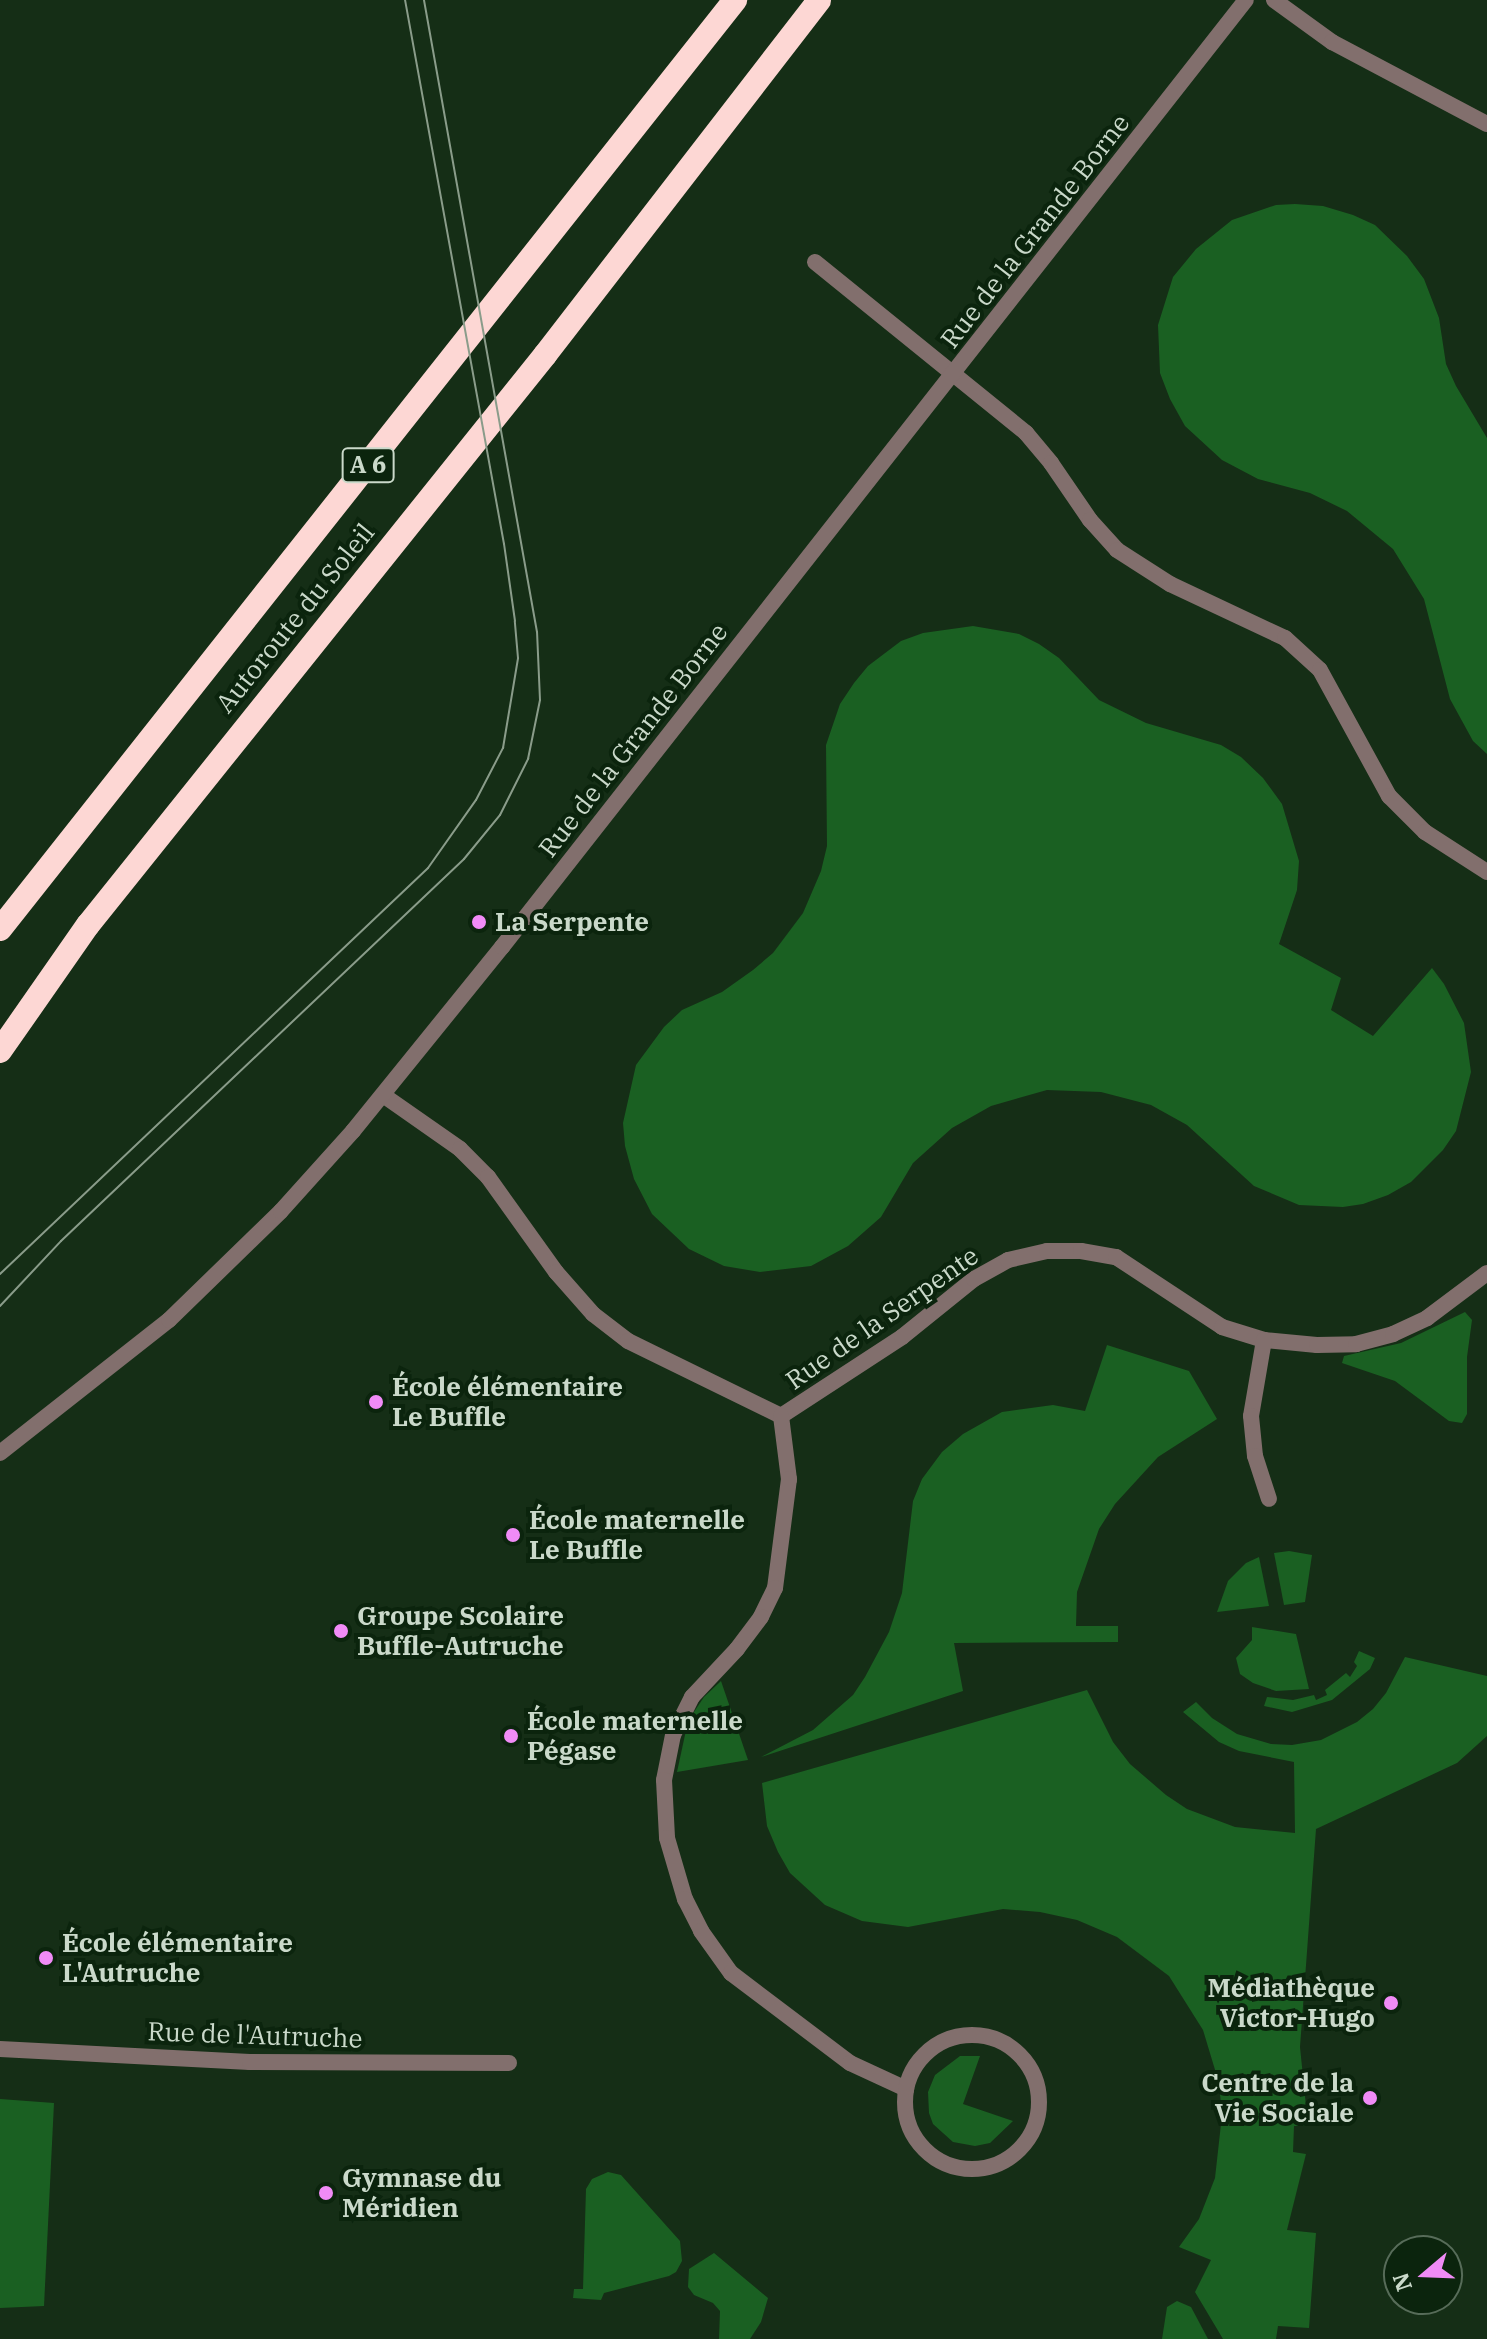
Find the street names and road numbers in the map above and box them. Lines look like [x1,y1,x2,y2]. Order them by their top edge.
street label: Rue de la Grande Borne [934,108,1136,354]
road number: A 6 [340,445,396,485]
street label: Autoroute du Soleil [209,517,381,719]
street label: Rue de la Grande Borne [532,617,734,863]
street label: Rue de la Serpente [780,1240,984,1396]
street label: Rue de l'Autruche [147,2016,363,2054]

